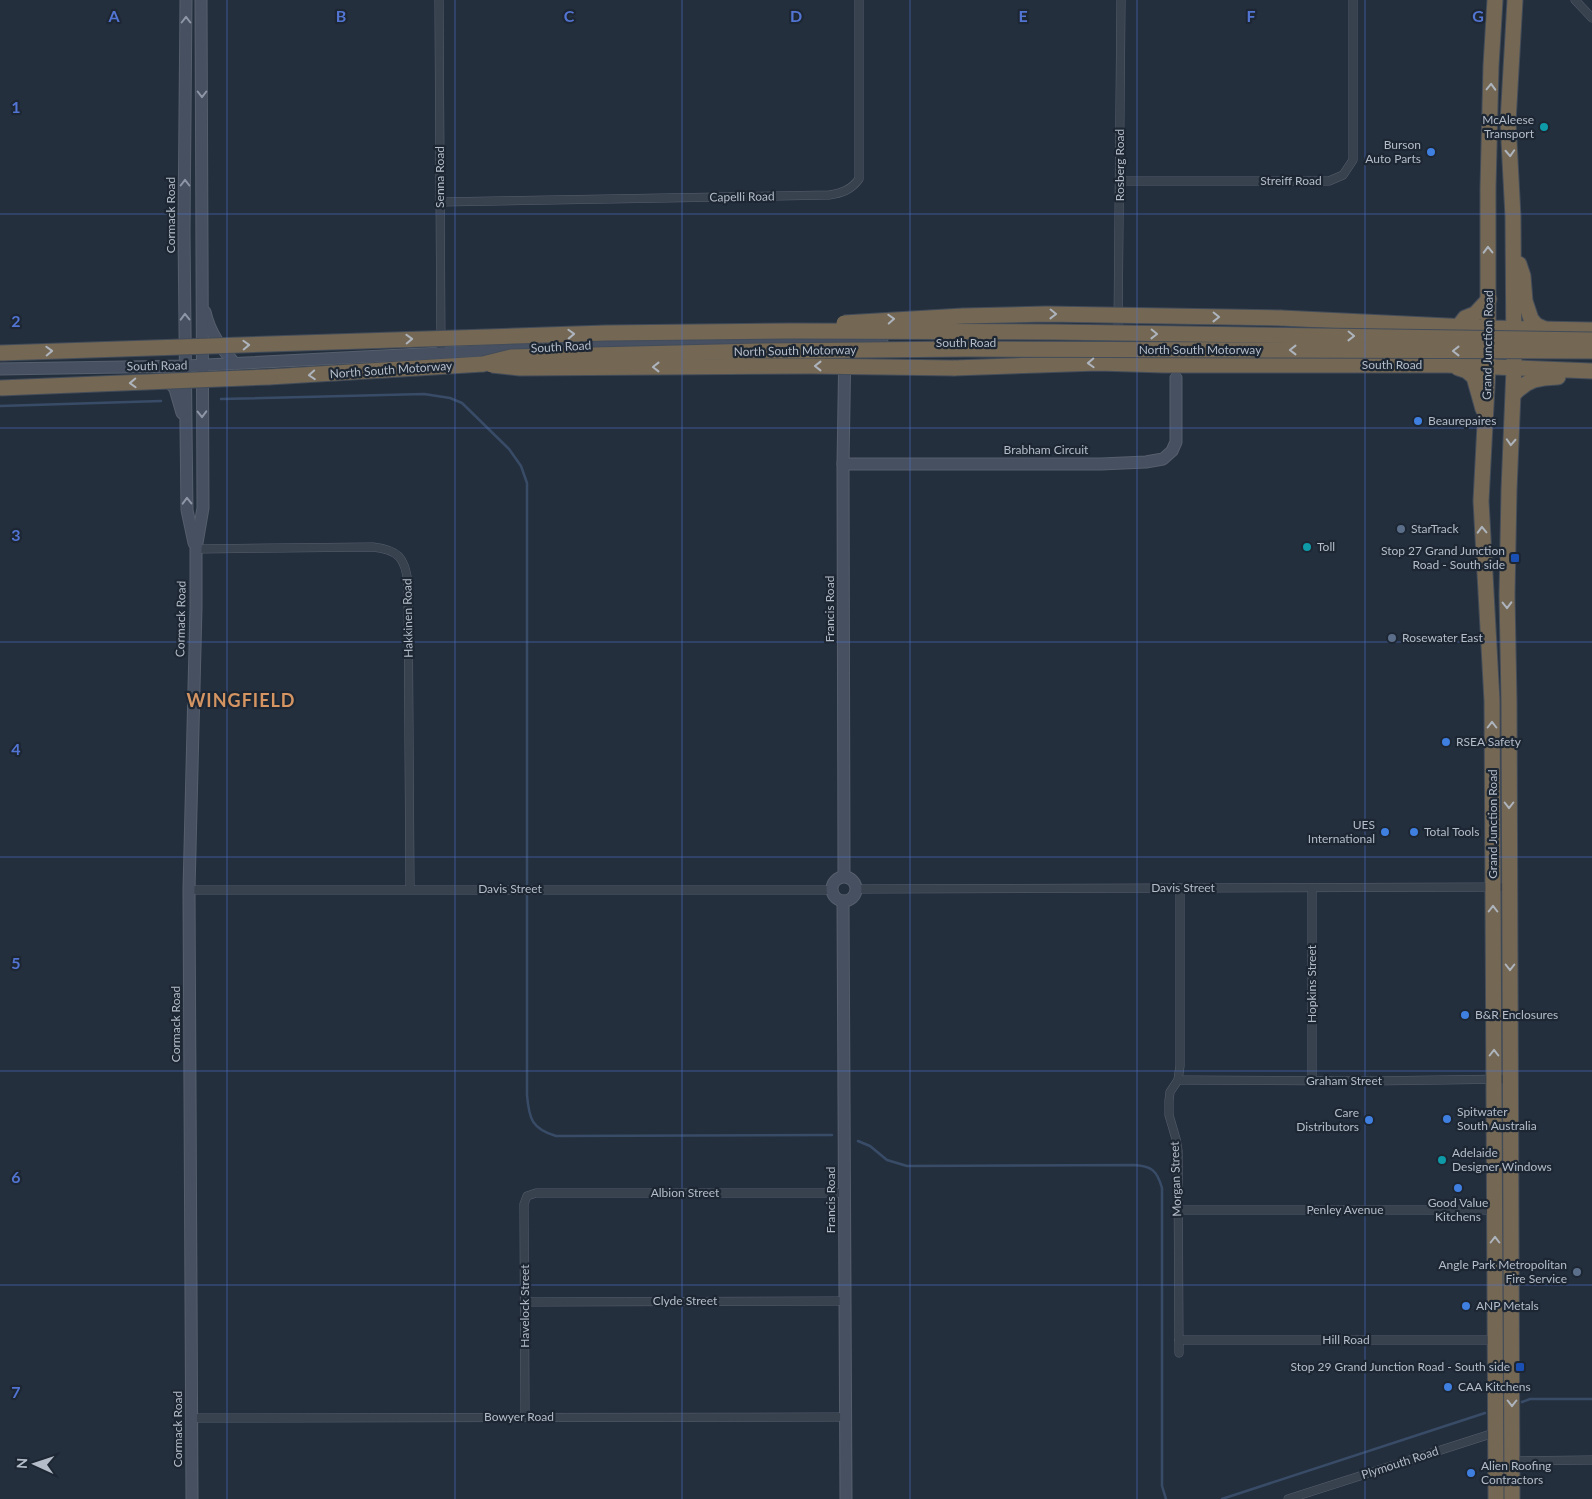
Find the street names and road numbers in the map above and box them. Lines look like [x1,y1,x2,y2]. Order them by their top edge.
street label: Rosberg Road [1112,129,1127,201]
street label: Senna Road [432,146,447,208]
street label: Streiff Road [1260,173,1322,188]
street label: Cormack Road [163,177,178,253]
street label: Capelli Road [709,188,775,205]
street label: Grand Junction Road [1479,290,1496,400]
street label: South Road [936,335,996,350]
street label: South Road [530,337,592,356]
street label: North South Motorway [734,342,857,359]
street label: North South Motorway [1139,342,1262,357]
street label: South Road [127,357,187,374]
street label: South Road [1362,357,1422,372]
street label: North South Motorway [329,358,454,381]
street label: Brabham Circuit [1004,442,1089,457]
street label: Francis Road [822,576,837,642]
street label: Hakkinen Road [399,578,416,658]
street label: Cormack Road [172,581,189,657]
street label: Grand Junction Road [1485,769,1500,879]
street label: Davis Street [1151,880,1216,895]
street label: Davis Street [478,881,543,896]
street label: Hopkins Street [1304,944,1319,1023]
street label: Cormack Road [168,986,183,1062]
street label: Graham Street [1306,1073,1383,1088]
street label: Morgan Street [1167,1140,1184,1217]
street label: Francis Road [823,1167,838,1233]
street label: Albion Street [651,1185,720,1200]
street label: Penley Avenue [1306,1202,1384,1217]
street label: Havelock Street [517,1264,532,1348]
street label: Clyde Street [653,1293,718,1308]
street label: Hill Road [1322,1332,1370,1347]
street label: Cormack Road [170,1391,185,1467]
street label: Bowyer Road [484,1409,554,1424]
street label: Plymouth Road [1359,1443,1440,1482]

